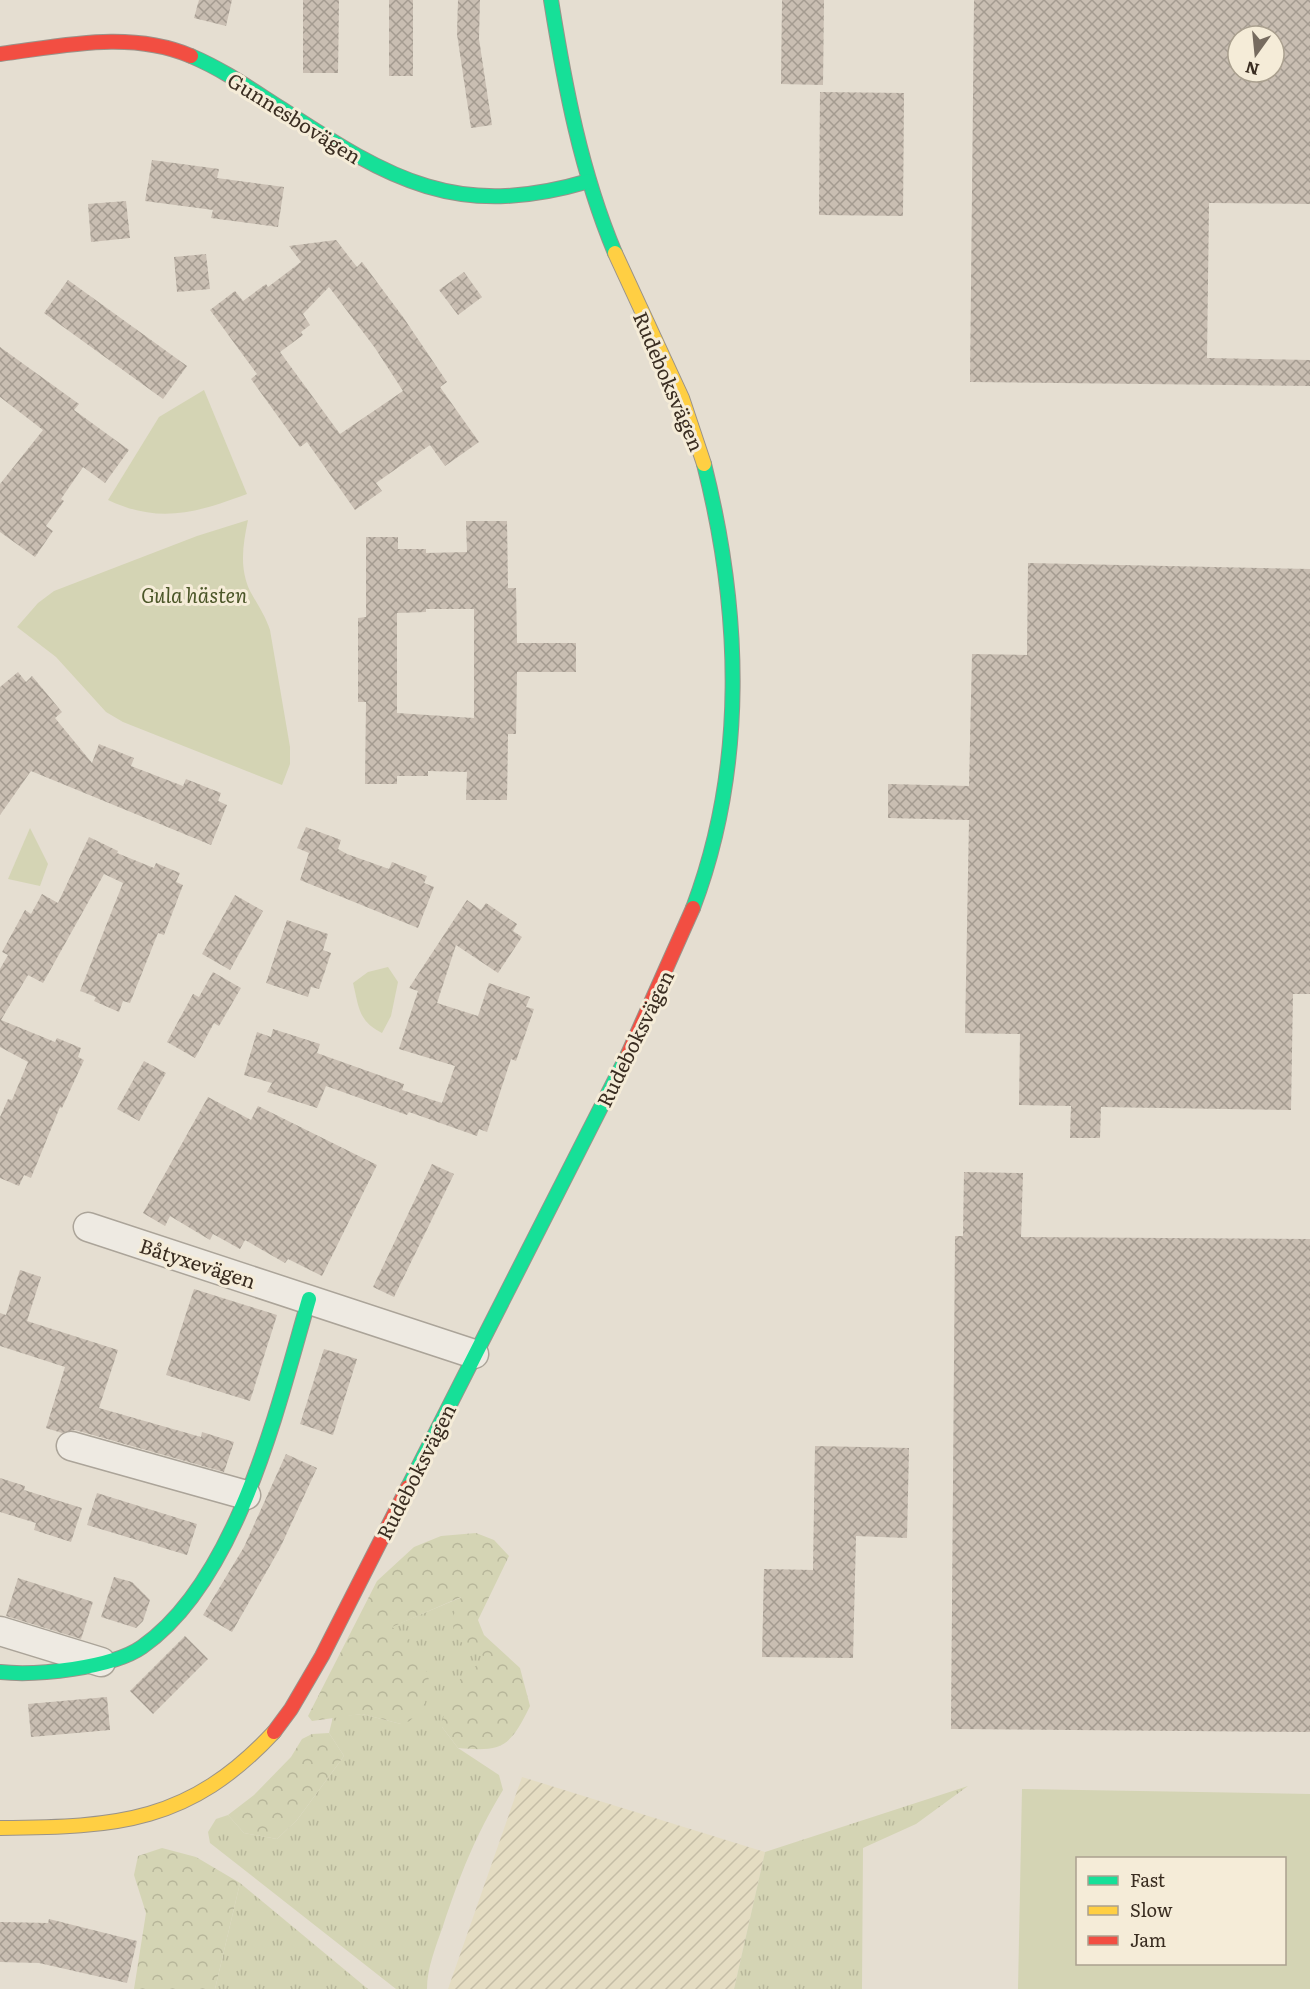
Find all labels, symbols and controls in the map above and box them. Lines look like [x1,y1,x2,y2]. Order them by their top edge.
north arrow [1226,24,1286,84]
text: N [1242,56,1261,83]
street label: Gunnesbovägen [222,64,368,170]
street label: Rudeboksvägen [627,306,713,456]
park label: Gula hästen [141,579,247,609]
street label: Rudeboksvägen [588,964,680,1112]
street label: Båtyxevägen [136,1229,260,1295]
street label: Rudeboksvägen [368,1398,462,1544]
legend [1076,1857,1286,1965]
text: Fast [1130,1866,1166,1893]
text: Slow [1130,1896,1173,1923]
text: Jam [1130,1926,1166,1953]

